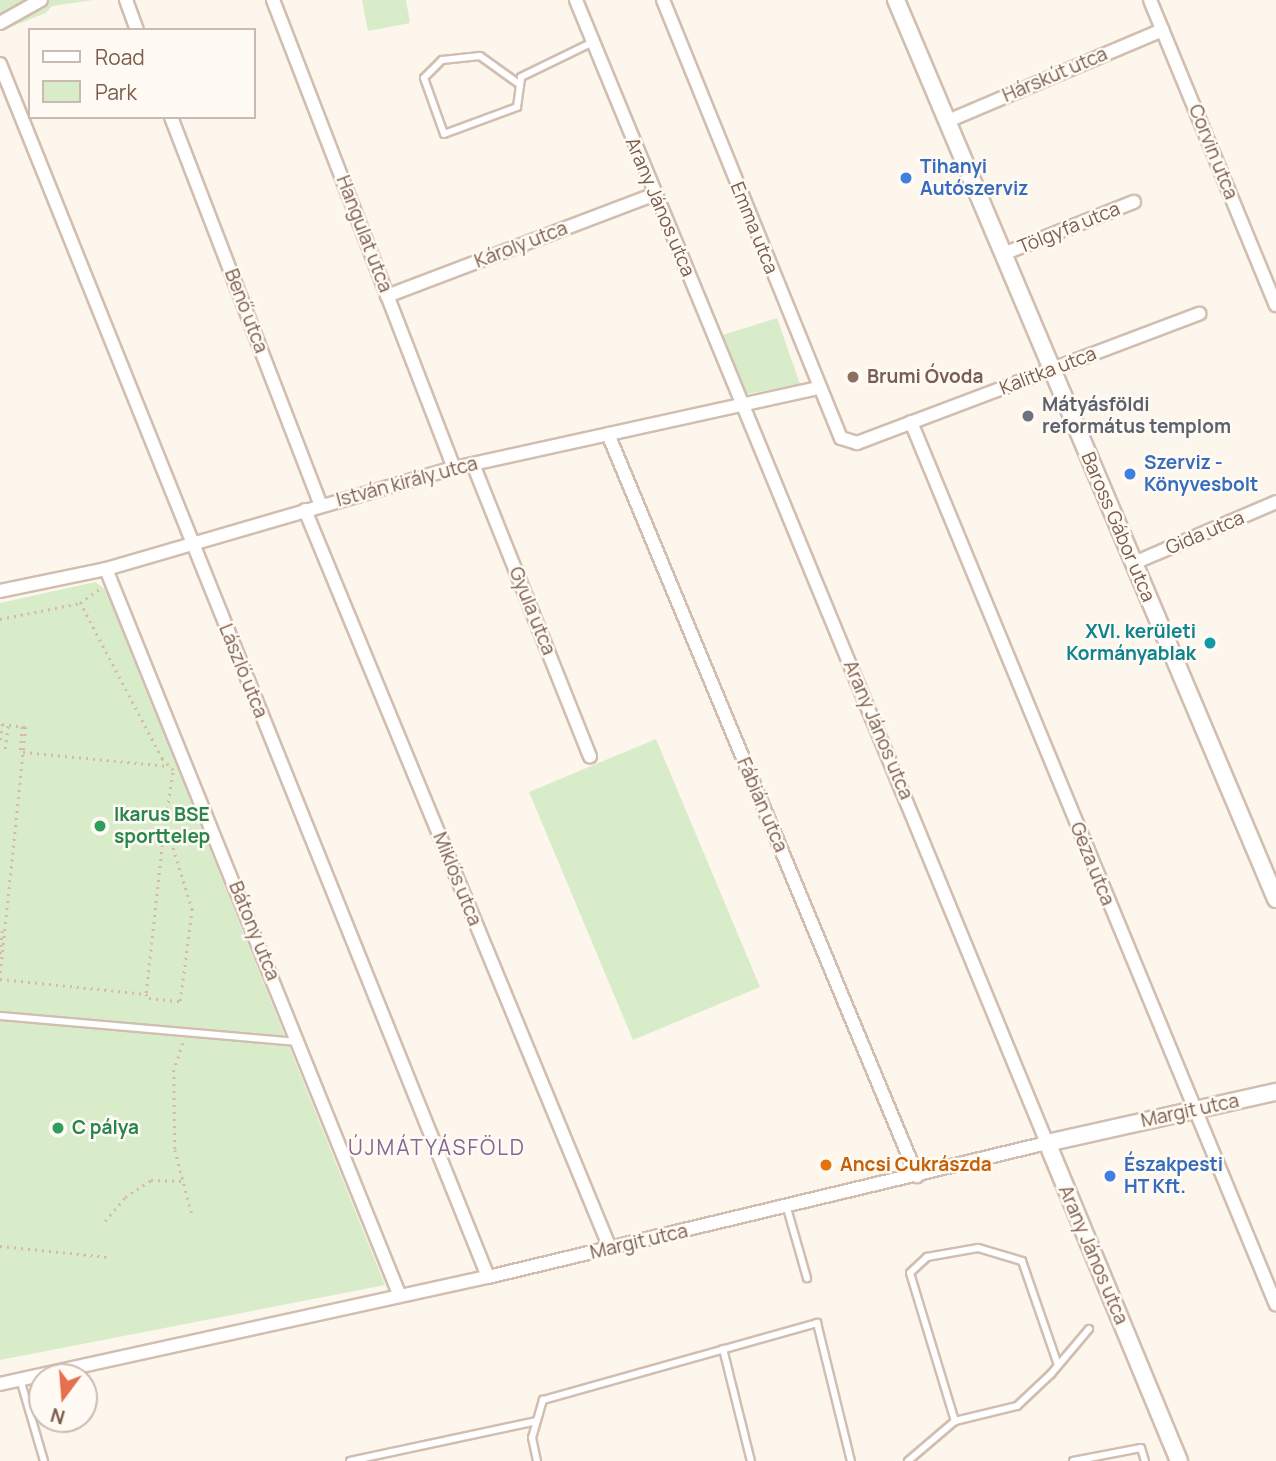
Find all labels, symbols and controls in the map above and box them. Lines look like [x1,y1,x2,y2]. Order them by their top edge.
legend [28,28,256,119]
text: Road [95,43,145,71]
street label: Hárskút utca [999,43,1111,107]
text: Park [95,78,137,106]
street label: Corvin utca [1184,101,1242,203]
street label: Arany János utca [620,134,700,280]
place label: Tihanyi Autószerviz [920,156,1028,200]
marker: Tihanyi Autószerviz [898,170,914,186]
street label: Hangulat utca [331,172,397,296]
street label: Emma utca [725,179,783,277]
street label: Tölgyfa utca [1015,197,1123,259]
street label: Károly utca [471,217,571,273]
street label: Benő utca [220,266,272,356]
street label: Kalitka utca [996,342,1100,400]
place label: Brumi Óvoda [867,366,983,388]
marker: Brumi Óvoda [845,369,861,385]
place label: Mátyásföldi református templom [1042,394,1231,438]
marker: Mátyásföldi református templom [1020,408,1036,424]
street label: Baross Gábor utca [1076,449,1160,605]
street label: István király utca [334,452,480,512]
place label: Szerviz - Könyvesbolt [1144,452,1258,496]
marker: Szerviz - Könyvesbolt [1122,466,1138,482]
street label: Gida utca [1162,506,1248,560]
street label: Gyula utca [504,564,560,658]
street label: László utca [214,621,272,721]
place label: XVI. kerületi Kormányablak [1066,621,1196,665]
marker: XVI. kerületi Kormányablak [1202,635,1218,651]
street label: Arany János utca [838,657,918,803]
street label: Fábián utca [732,754,792,856]
place label: Ikarus BSE sporttelep [114,804,210,848]
marker: Ikarus BSE sporttelep [92,818,108,834]
street label: Géza utca [1065,819,1119,909]
street label: Miklós utca [428,829,486,929]
street label: Bátony utca [224,878,284,984]
street label: Margit utca [1139,1089,1241,1133]
place label: C pálya [72,1117,139,1139]
marker: C pálya [50,1120,66,1136]
district label: ÚJMÁTYÁSFÖLD [350,1134,524,1160]
place label: Ancsi Cukrászda [840,1154,992,1176]
place label: Északpesti HT Kft. [1124,1154,1223,1198]
marker: Ancsi Cukrászda [818,1157,834,1173]
marker: Északpesti HT Kft. [1102,1168,1118,1184]
street label: Arany János utca [1053,1182,1133,1328]
street label: Margit utca [588,1220,690,1264]
north arrow [28,1363,98,1433]
text: N [48,1402,68,1431]

